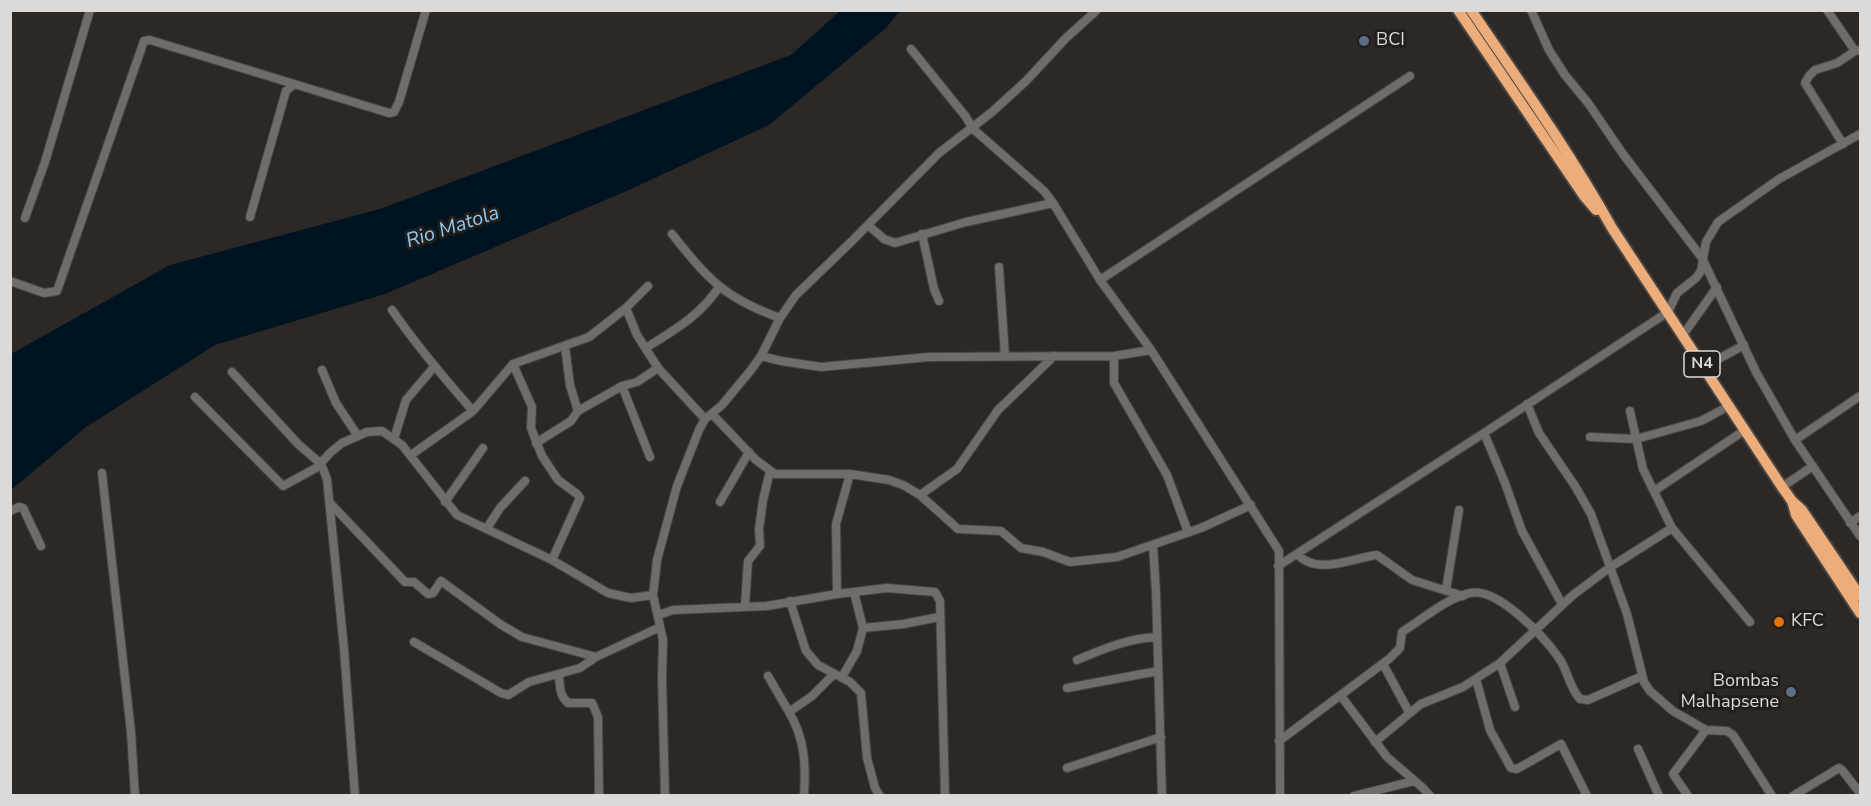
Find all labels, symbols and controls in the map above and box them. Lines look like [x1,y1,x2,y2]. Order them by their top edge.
place label: BCI [1376,30,1405,52]
marker: BCI [1357,34,1371,48]
water label: Rio Matola [403,202,503,254]
road number: N4 [1684,351,1720,377]
place label: KFC [1791,611,1824,633]
marker: KFC [1772,615,1786,629]
place label: Bombas Malhapsene [1680,671,1779,714]
marker: Bombas Malhapsene [1784,685,1798,699]

